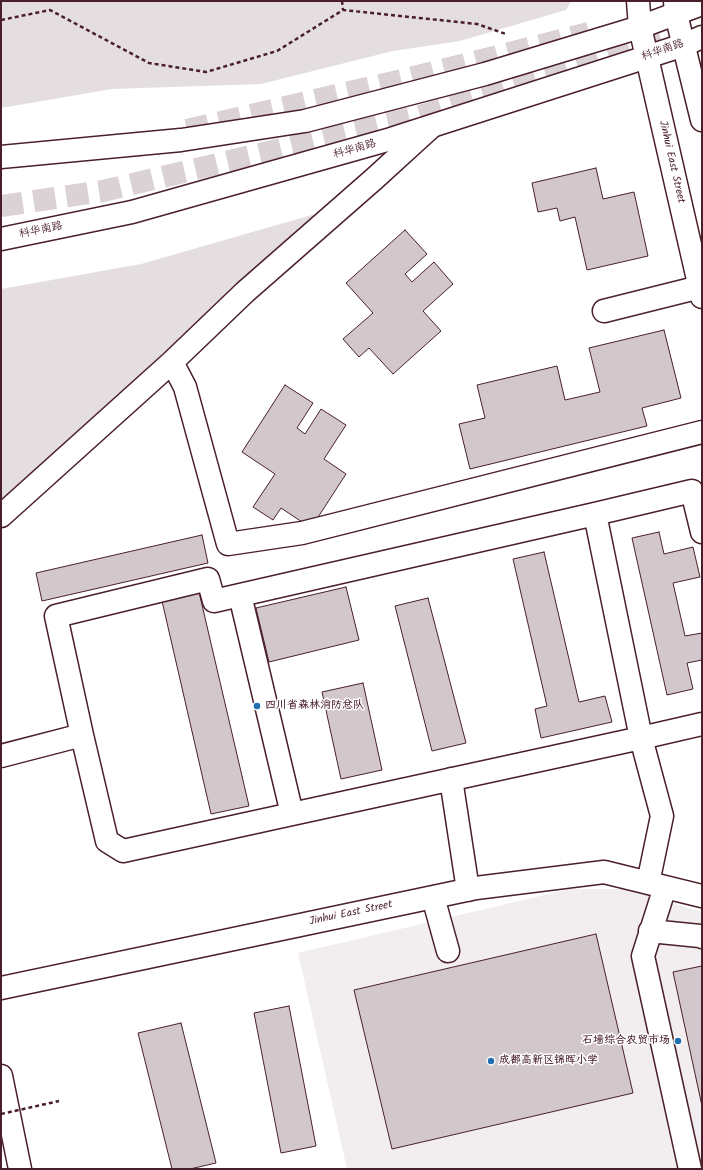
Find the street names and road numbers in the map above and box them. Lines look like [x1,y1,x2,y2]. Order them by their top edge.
street label: 科华南路 [640,38,686,64]
street label: Jinhui East Street [655,119,687,205]
street label: 科华南路 [332,138,378,162]
street label: 科华南路 [18,220,64,242]
street label: Jinhui East Street [308,899,394,929]

